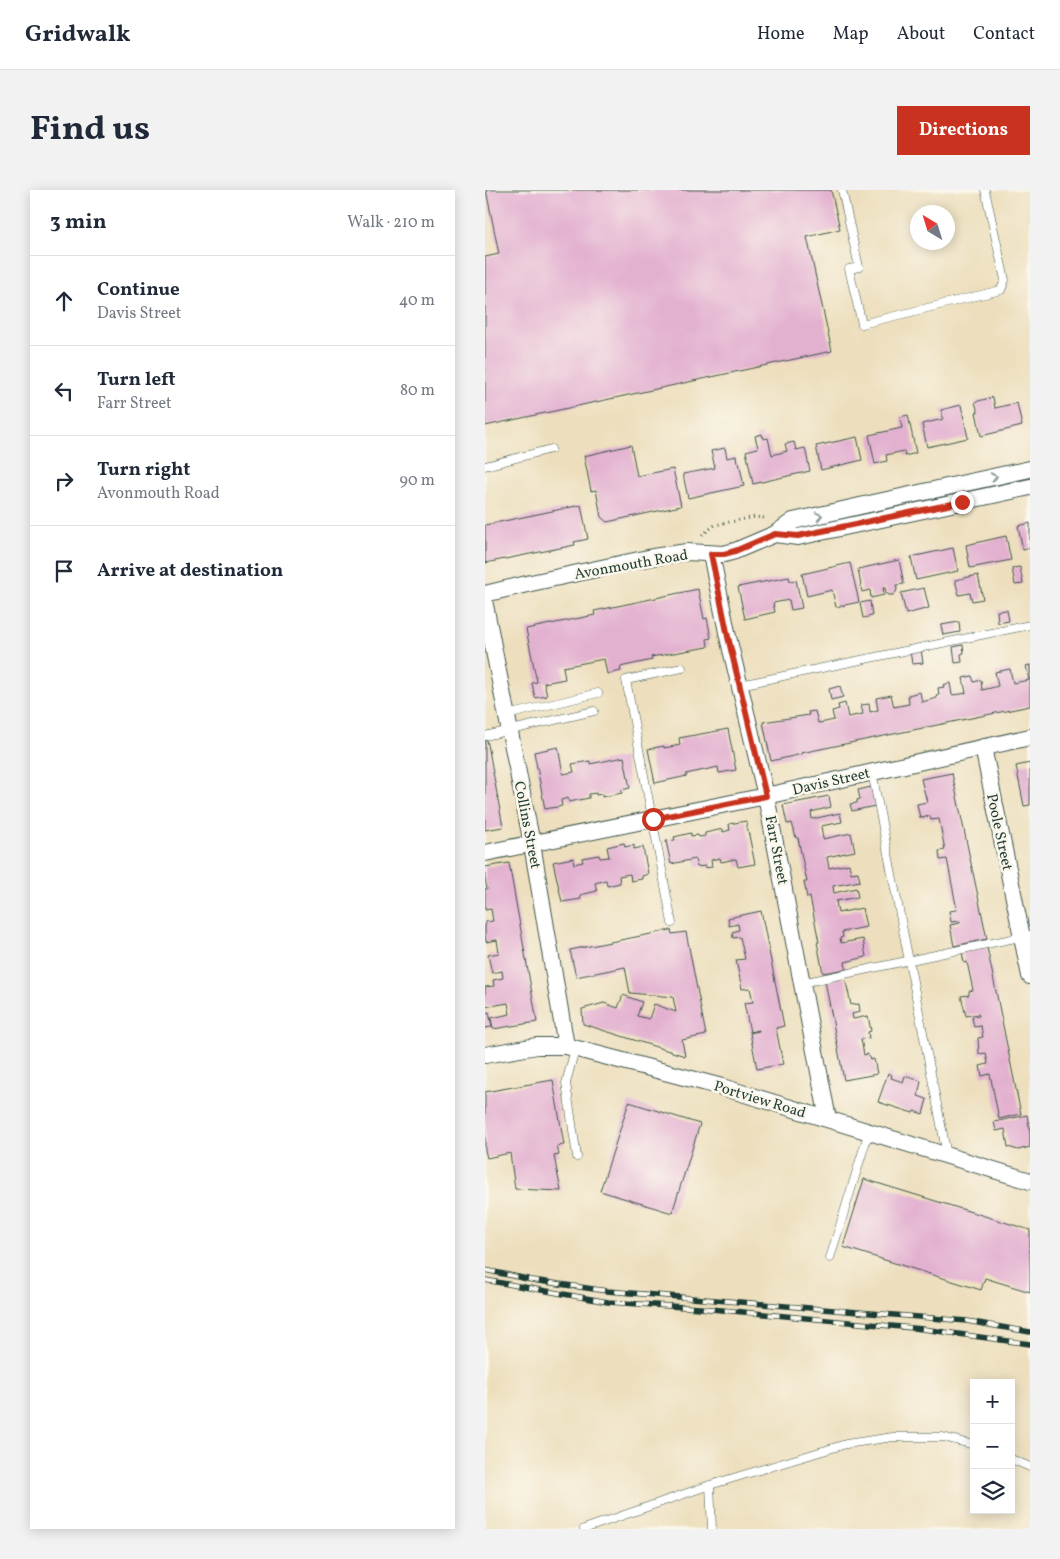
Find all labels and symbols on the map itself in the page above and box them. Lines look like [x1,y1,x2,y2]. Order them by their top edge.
north arrow [910,205,955,250]
one-way arrow [990,472,999,483]
route end [951,491,974,514]
one-way arrow [814,511,823,522]
street label: Avonmouth Road [573,545,690,586]
street label: Davis Street [790,763,872,802]
street label: Collins Street [508,780,545,871]
street label: Poole Street [980,792,1017,873]
route start [642,808,665,831]
street label: Farr Street [759,814,793,887]
street label: Portview Road [711,1076,808,1124]

